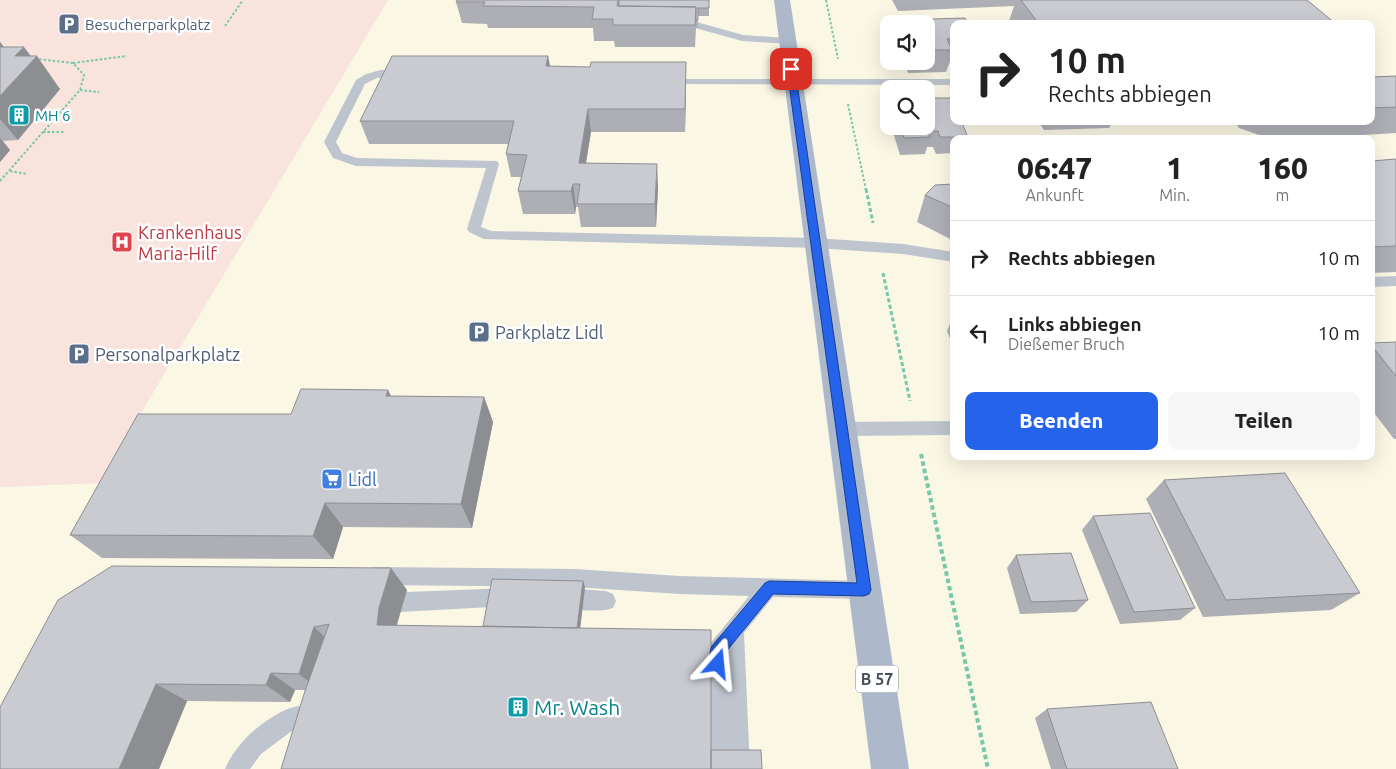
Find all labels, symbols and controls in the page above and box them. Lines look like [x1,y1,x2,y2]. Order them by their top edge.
parking icon: Besucherparkplatz [57,12,81,36]
map controls [880,15,935,135]
button: sound [880,15,935,70]
place label: Besucherparkplatz [85,16,210,33]
icon: right [965,40,1030,105]
text: 10 m [1048,40,1126,80]
pin [770,48,812,90]
icon: arrive [777,55,805,83]
button: search [880,80,935,135]
text: Rechts abbiegen [1048,81,1212,106]
building icon: MH 6 [7,103,31,127]
place label: MH 6 [35,107,70,124]
text: 06:47 [1017,151,1092,185]
text: 1 [1166,151,1183,185]
text: 160 [1257,151,1308,185]
text: Ankunft [1025,186,1084,204]
text: Min. [1159,186,1190,204]
text: m [1276,186,1289,204]
place label: Krankenhaus Maria-Hilf [138,222,242,263]
hospital icon: Krankenhaus Maria-Hilf [110,230,134,254]
icon: right [965,244,993,272]
text: Rechts abbiegen [1008,247,1156,269]
text: 10 m [1318,247,1360,269]
text: Links abbiegen [1008,313,1142,335]
icon: left [965,319,993,347]
parking icon: Parkplatz Lidl [467,320,491,344]
place label: Parkplatz Lidl [495,322,604,342]
text: 10 m [1318,322,1360,344]
text: Dießemer Bruch [1008,335,1125,353]
parking icon: Personalparkplatz [67,342,91,366]
place label: Personalparkplatz [95,344,240,364]
button: Beenden [965,392,1158,450]
button: Teilen [1168,392,1360,450]
supermarket icon: Lidl [320,467,344,491]
place label: Lidl [348,469,377,489]
position arrow [691,637,743,689]
road number: B 57 [856,666,898,692]
building icon: Mr. Wash [506,695,530,719]
place label: Mr. Wash [534,695,620,719]

